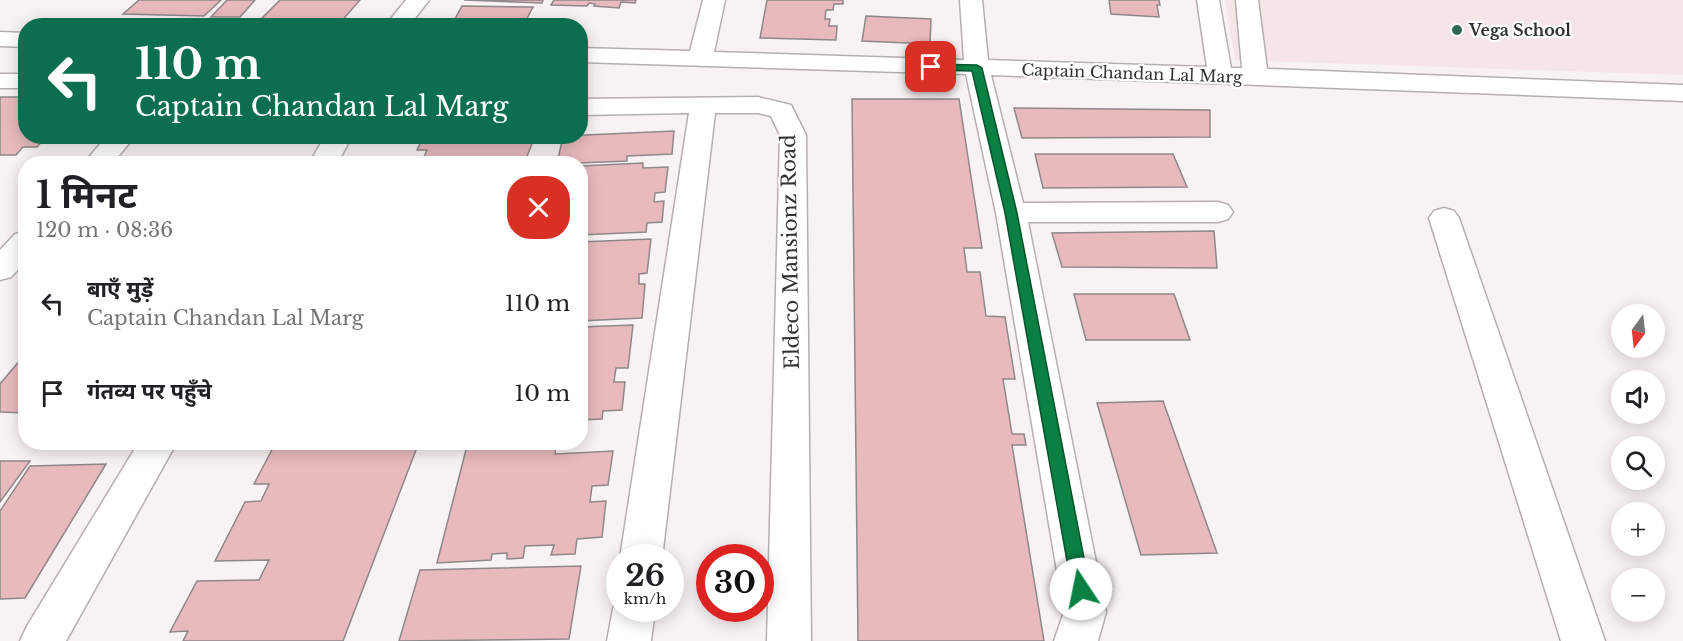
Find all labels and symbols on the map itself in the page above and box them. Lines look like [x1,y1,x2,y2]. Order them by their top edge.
place label: Vega School [1468,20,1571,40]
marker: Vega School [1450,23,1464,37]
pin [905,41,956,92]
street label: Captain Chandan Lal Marg [1021,59,1243,87]
street label: Eldeco Mansionz Road [776,134,804,370]
north arrow [1611,304,1665,358]
speed limit sign: 30 [696,544,774,622]
position arrow [1049,557,1113,621]

